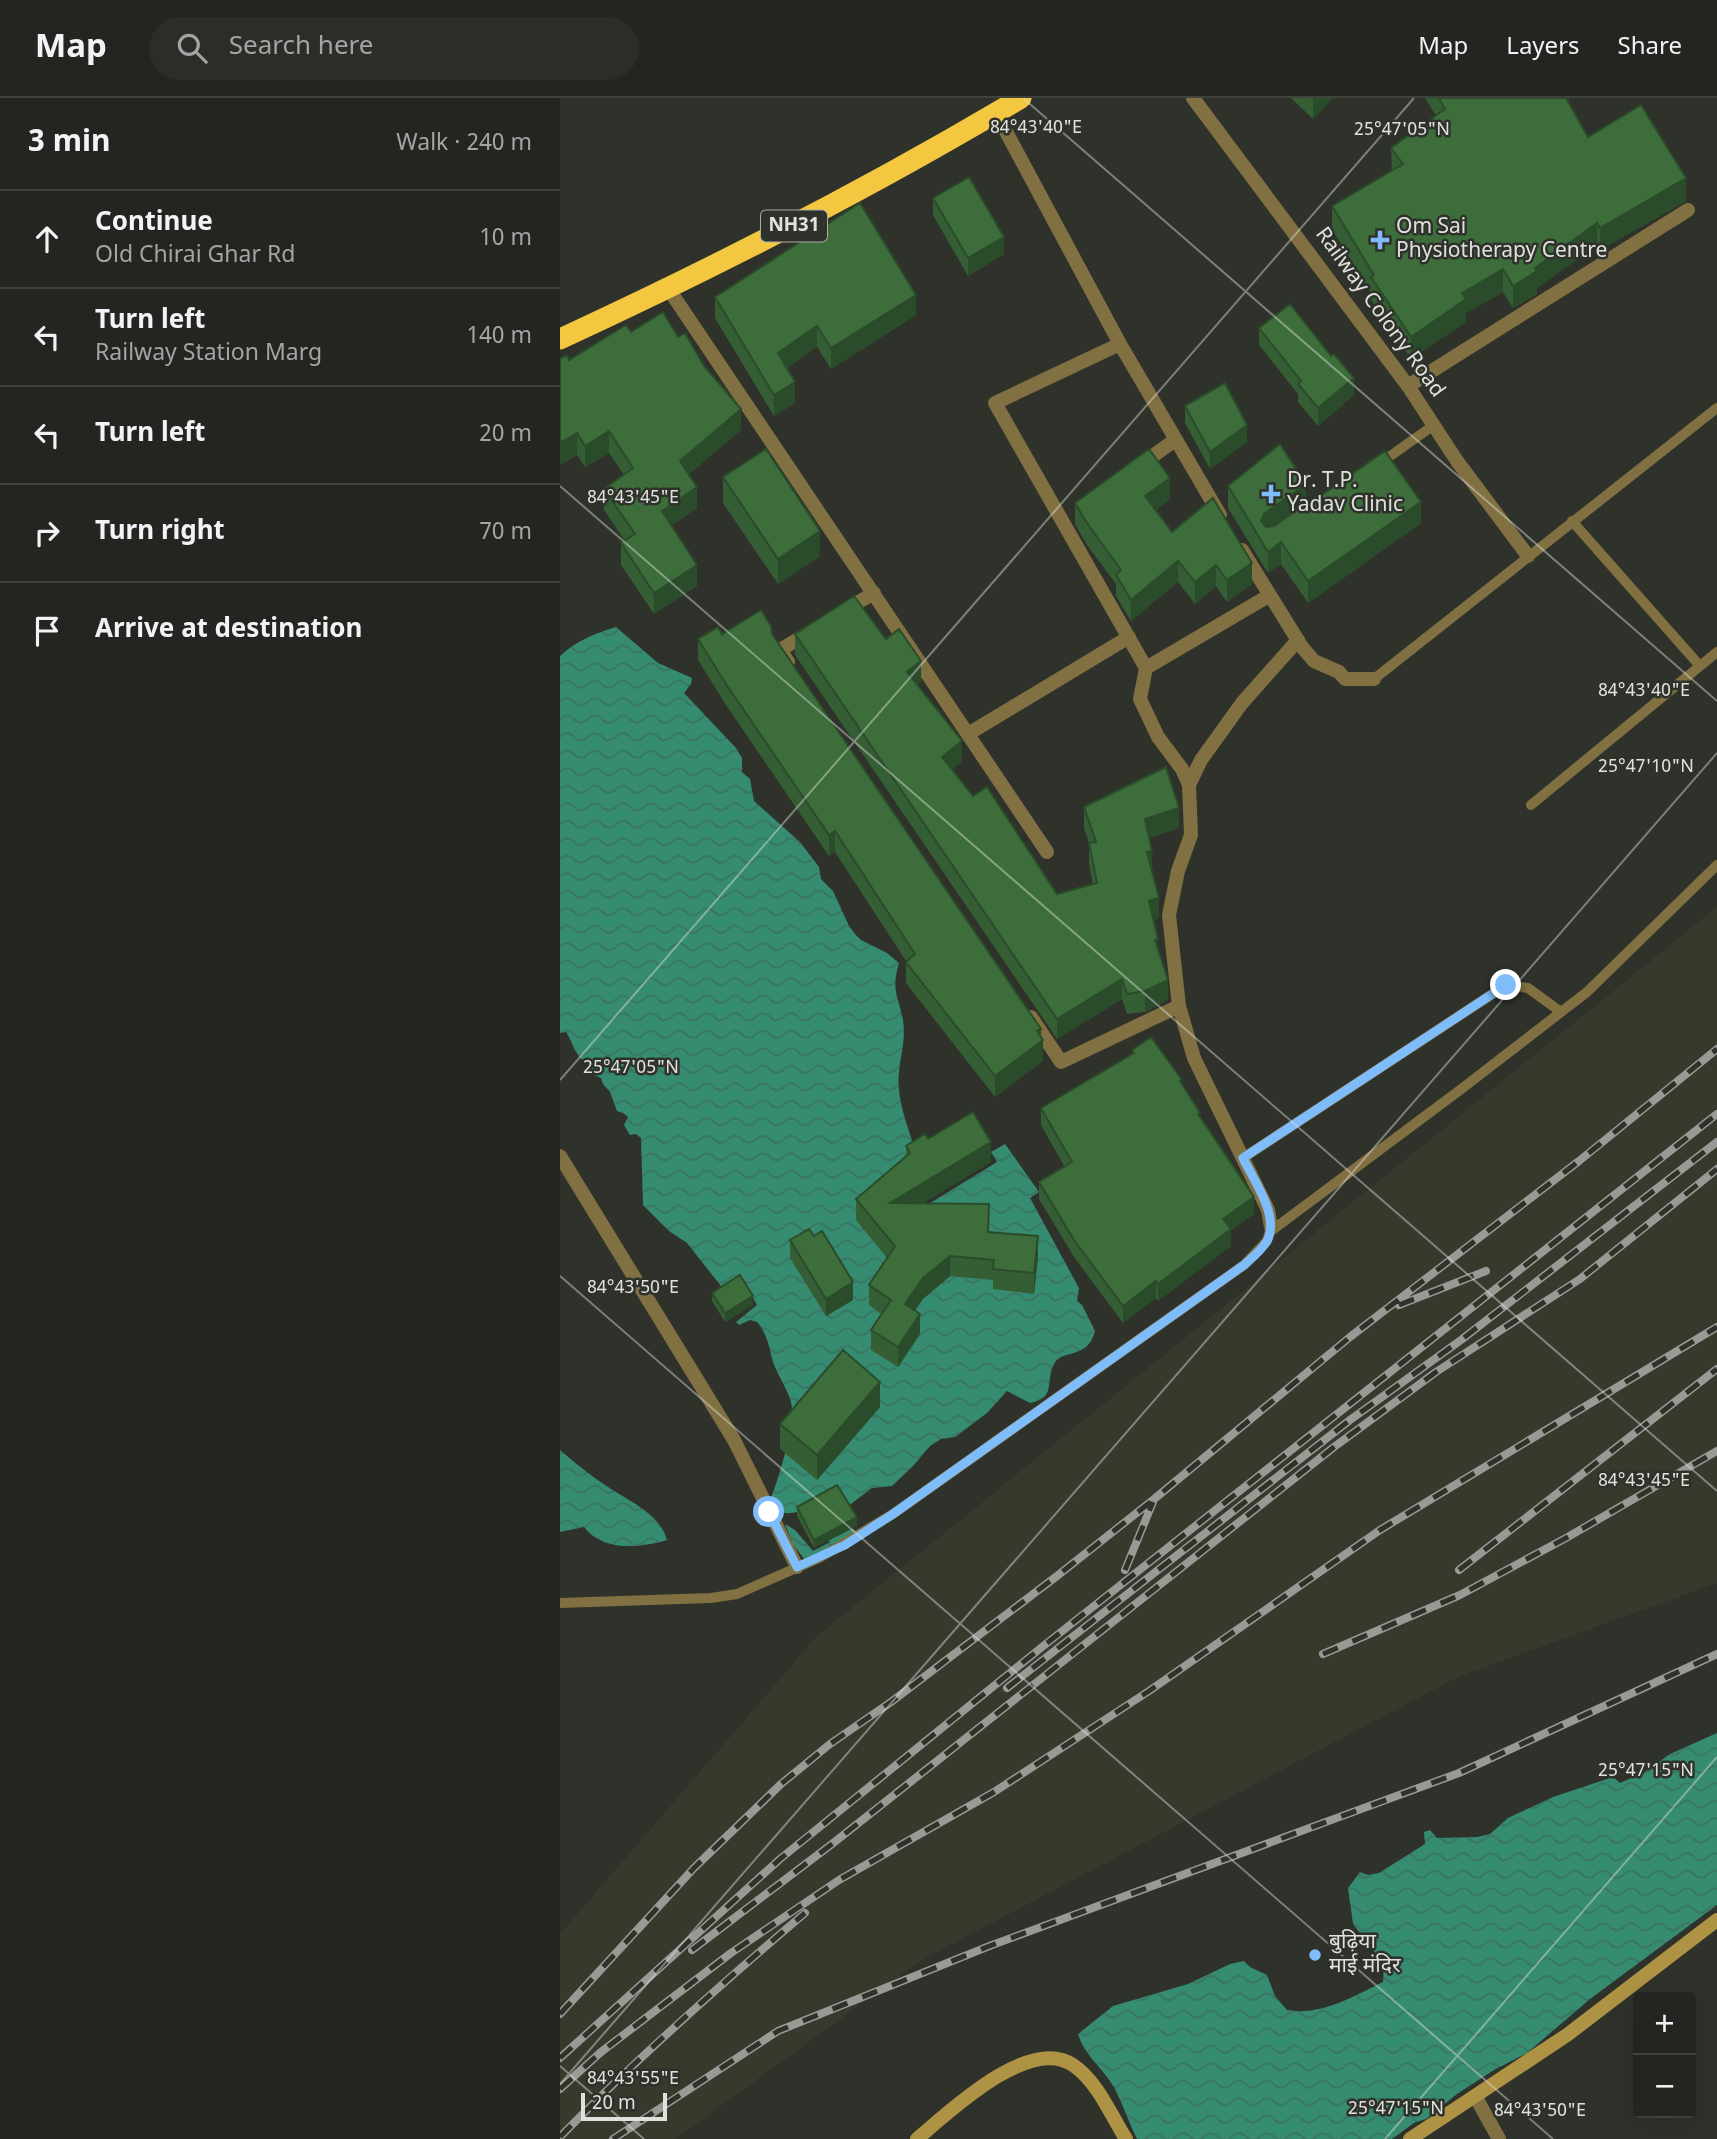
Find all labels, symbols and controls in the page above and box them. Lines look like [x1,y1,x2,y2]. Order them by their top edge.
search box [149,17,639,80]
text: Map [35,27,107,70]
icon: search [173,29,211,67]
text: Search here [229,31,373,65]
text: Map [1418,32,1468,64]
text: Layers [1506,32,1580,64]
text: Share [1618,32,1682,64]
text: 84°43'40"E [990,117,1082,140]
text: 25°47'05"N [1354,119,1450,142]
text: 3 min [28,124,111,163]
text: Walk · 240 m [396,129,532,159]
text: Continue [95,207,213,241]
road number: NH31 [761,210,827,242]
place label: Om Sai Physiotherapy Centre [1396,214,1607,266]
icon: ahead [28,220,66,258]
street label: Railway Colony Road [1308,222,1450,404]
text: 10 m [479,224,532,254]
marker: Om Sai Physiotherapy Centre [1370,230,1390,250]
text: Old Chirai Ghar Rd [95,241,295,271]
text: Turn left [95,305,205,339]
icon: left [28,318,66,356]
text: 140 m [466,322,532,352]
text: Railway Station Marg [95,339,322,369]
icon: left [28,416,66,454]
text: Turn left [95,418,205,452]
text: 20 m [479,420,532,450]
place label: Dr. T.P. Yadav Clinic [1287,468,1403,520]
marker: Dr. T.P. Yadav Clinic [1261,484,1281,504]
text: 84°43'45"E [587,487,679,510]
icon: right [28,514,66,552]
text: Turn right [95,516,225,550]
text: 70 m [479,518,532,548]
icon: arrive [28,612,66,650]
text: Arrive at destination [95,614,363,648]
text: 84°43'40"E [1598,680,1690,703]
text: 25°47'10"N [1598,756,1694,779]
route end [1490,969,1521,1000]
text: 25°47'05"N [583,1057,679,1080]
text: 84°43'50"E [587,1277,679,1300]
text: 84°43'45"E [1598,1470,1690,1493]
route start [753,1496,784,1527]
text: 25°47'15"N [1598,1760,1694,1783]
place label: बुढ़िया माई मंदिर [1329,1929,1401,1981]
marker: बुढ़िया माई मंदिर [1307,1947,1323,1963]
map controls [1633,1992,1696,2118]
button: + [1633,1992,1696,2055]
button: − [1633,2055,1696,2118]
text: 84°43'55"E [587,2068,679,2091]
scale bar [581,2090,667,2122]
text: 20 m [592,2092,636,2117]
text: 25°47'15"N [1348,2098,1444,2121]
text: 84°43'50"E [1494,2100,1586,2123]

